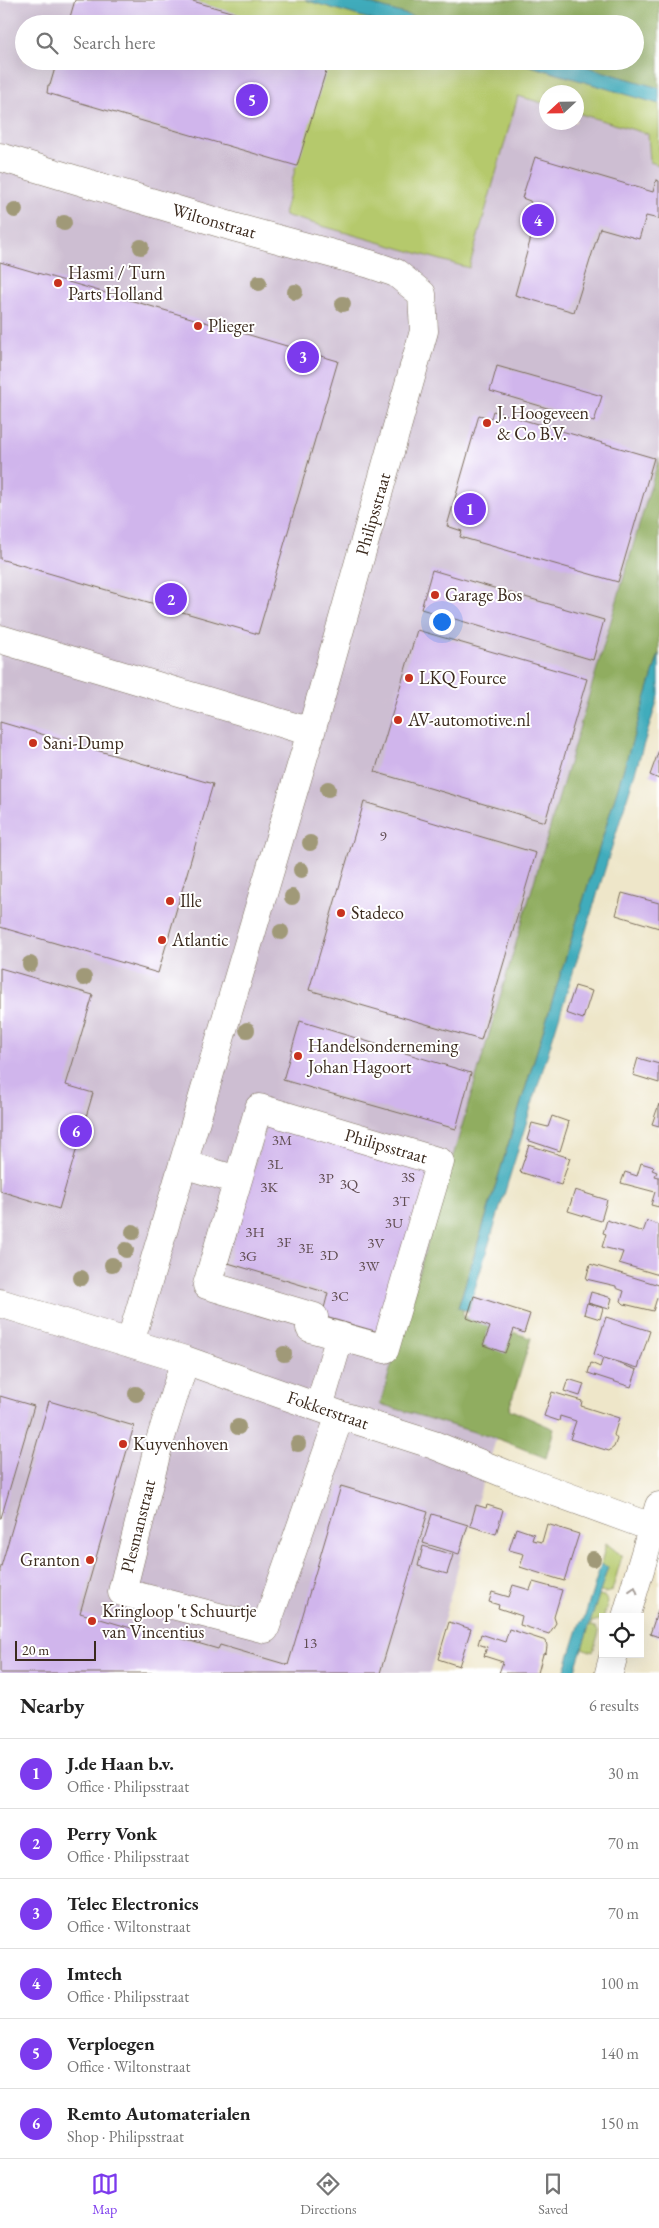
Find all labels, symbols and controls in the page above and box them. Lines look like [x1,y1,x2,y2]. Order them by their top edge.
search box [15,15,644,70]
icon: search [33,29,61,57]
text: Search here [73,30,155,55]
pin: 5 [236,81,268,119]
north arrow [539,85,584,130]
street label: Wiltonstraat [169,198,259,244]
pin: 4 [522,201,554,239]
place label: Hasmi / Turn Parts Holland [68,261,166,305]
marker: Hasmi / Turn Parts Holland [52,277,64,289]
place label: Plieger [208,314,255,337]
marker: Plieger [192,320,204,332]
pin: 3 [287,338,319,376]
place label: J. Hoogeveen & Co B.V. [495,401,589,445]
marker: J. Hoogeveen & Co B.V. [481,417,493,429]
street label: Philipsstraat [350,470,395,558]
pin: 1 [454,490,486,528]
pin: 2 [155,580,187,618]
place label: Garage Bos [445,583,522,606]
marker: Garage Bos [429,589,441,601]
your location [429,609,455,635]
place label: LKQ Fource [419,666,506,689]
marker: LKQ Fource [403,672,415,684]
place label: AV-automotive.nl [407,708,530,731]
marker: AV-automotive.nl [392,714,404,726]
place label: Sani-Dump [43,731,124,754]
marker: Sani-Dump [27,737,39,749]
house number: 9 [379,826,387,845]
place label: Ille [180,889,202,912]
marker: Ille [164,895,176,907]
place label: Stadeco [351,901,404,924]
marker: Stadeco [335,907,347,919]
place label: Atlantic [171,928,229,951]
marker: Atlantic [156,934,168,946]
place label: Handelsonderneming Johan Hagoort [306,1034,459,1078]
marker: Handelsonderneming Johan Hagoort [292,1050,304,1062]
pin: 6 [60,1112,92,1150]
street label: Philipsstraat [342,1123,430,1168]
house number: 3M [272,1130,292,1149]
house number: 3L [267,1154,283,1173]
house number: 3S [401,1167,415,1186]
house number: 3P [318,1168,334,1187]
house number: 3Q [340,1174,361,1193]
house number: 3K [260,1177,278,1196]
house number: 3T [392,1191,411,1210]
house number: 3U [385,1213,403,1232]
house number: 3H [245,1222,265,1241]
house number: 3F [277,1232,292,1251]
house number: 3V [367,1233,386,1252]
house number: 3E [298,1238,314,1257]
house number: 3D [320,1245,338,1264]
house number: 3G [239,1246,257,1265]
house number: 3W [359,1256,380,1275]
house number: 3C [331,1286,349,1305]
street label: Fokkerstraat [284,1385,372,1434]
place label: Kuyvenhoven [133,1432,229,1455]
marker: Kuyvenhoven [117,1438,129,1450]
street label: Plesmanstraat [115,1477,160,1575]
place label: Granton [20,1548,80,1571]
marker: Granton [84,1554,96,1566]
one-way arrow [628,1586,638,1594]
place label: Kringloop 't Schuurtje van Vincentius [102,1599,257,1643]
map controls [599,1613,644,1658]
button: locate [599,1613,644,1658]
marker: Kringloop 't Schuurtje van Vincentius [86,1615,98,1627]
house number: 13 [303,1633,317,1652]
scale bar [15,1638,96,1661]
text: 20 m [22,1641,49,1659]
text: Nearby [20,1692,84,1719]
text: 6 results [589,1695,639,1716]
text: J.de Haan b.v. [67,1751,174,1776]
text: 1 [32,1763,40,1784]
text: 30 m [608,1763,639,1784]
text: Office · Philipsstraat [67,1776,189,1797]
text: Perry Vonk [67,1821,157,1846]
text: 2 [32,1833,40,1854]
text: 70 m [608,1833,639,1854]
text: Office · Philipsstraat [67,1846,189,1867]
text: Telec Electronics [67,1891,199,1916]
text: 3 [32,1903,40,1924]
text: 70 m [608,1903,639,1924]
text: Office · Wiltonstraat [67,1916,190,1937]
text: Imtech [67,1961,122,1986]
text: 4 [32,1973,40,1994]
text: 100 m [600,1973,639,1994]
text: Office · Philipsstraat [67,1986,189,2007]
text: Verploegen [67,2031,155,2056]
text: 5 [32,2043,40,2064]
text: 140 m [600,2043,639,2064]
text: Office · Wiltonstraat [67,2056,190,2077]
text: Remto Automaterialen [67,2101,250,2126]
text: 6 [32,2113,40,2134]
text: 150 m [600,2113,639,2134]
text: Shop · Philipsstraat [67,2126,184,2147]
tab: Map [91,2170,119,2218]
tab: Directions [300,2170,357,2218]
tab: Saved [538,2170,568,2218]

